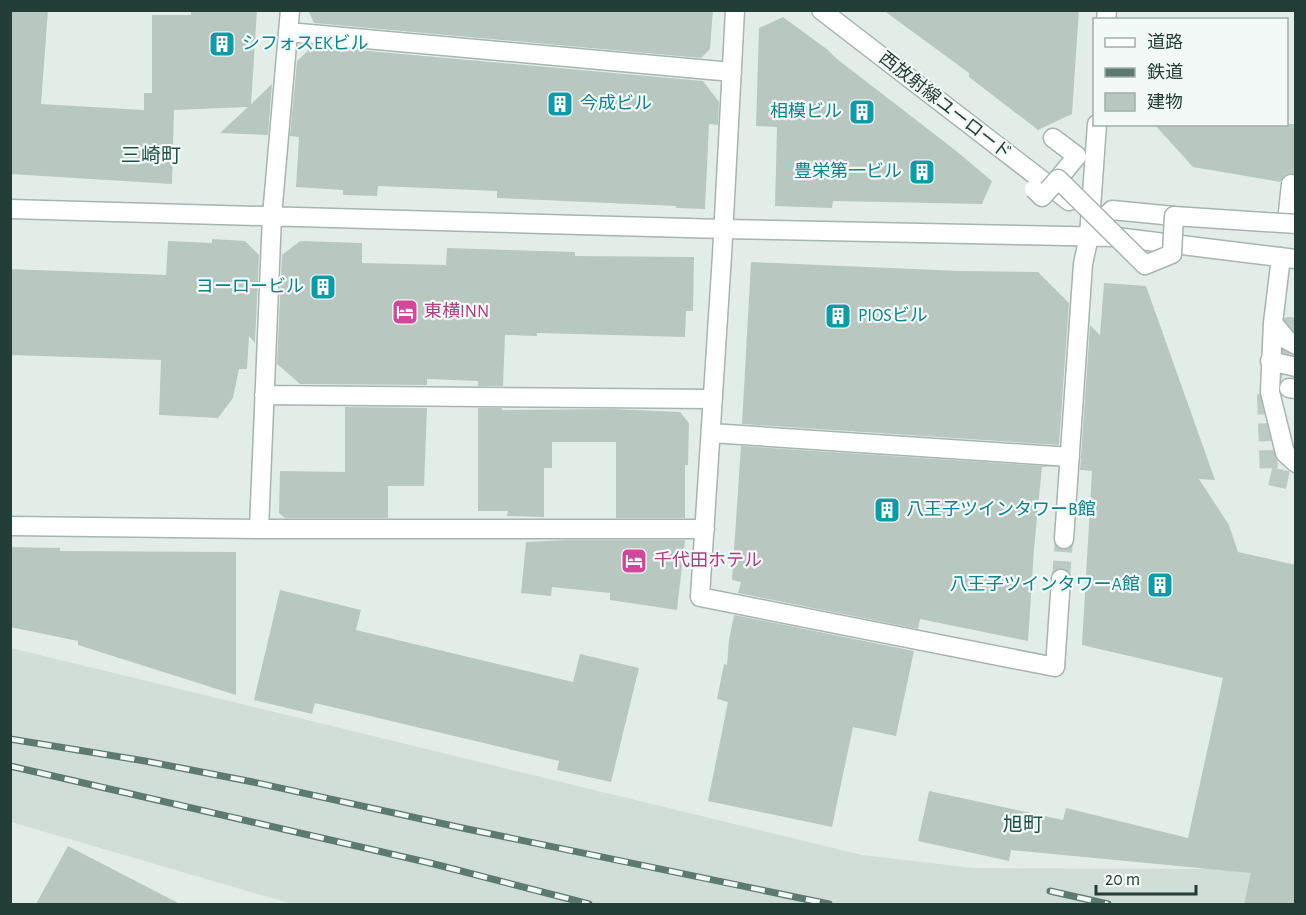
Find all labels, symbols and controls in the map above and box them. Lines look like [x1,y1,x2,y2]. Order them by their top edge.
legend [1093,18,1288,126]
building icon: シフォスEKビル [207,29,237,59]
text: 道路 [1147,32,1183,52]
place label: シフォスEKビル [242,34,369,53]
street label: 西放射線ユーロード [876,47,1016,163]
text: 鉄道 [1147,62,1183,82]
building icon: 今成ビル [545,89,575,119]
text: 建物 [1147,92,1183,112]
place label: 今成ビル [580,94,652,113]
building icon: 相模ビル [847,97,877,127]
place label: 相模ビル [770,102,842,121]
district label: 三崎町 [121,145,181,166]
building icon: 豊栄第一ビル [907,157,937,187]
place label: 豊栄第一ビル [794,161,902,181]
building icon: ヨーロービル [308,272,338,302]
place label: ヨーロービル [196,277,304,296]
hotel icon: 東横INN [390,297,420,327]
building icon: PIOSビル [823,301,853,331]
place label: 東横INN [424,302,489,321]
place label: PIOSビル [858,306,928,325]
building icon: 八王子ツインタワーB館 [872,495,902,525]
place label: 八王子ツインタワーB館 [906,500,1096,519]
hotel icon: 千代田ホテル [619,546,649,576]
place label: 千代田ホテル [654,550,762,570]
building icon: 八王子ツインタワーA館 [1145,570,1175,600]
place label: 八王子ツインタワーA館 [950,575,1140,594]
district label: 旭町 [1003,814,1043,835]
scale bar [1096,858,1196,896]
text: 20 m [1105,871,1140,889]

